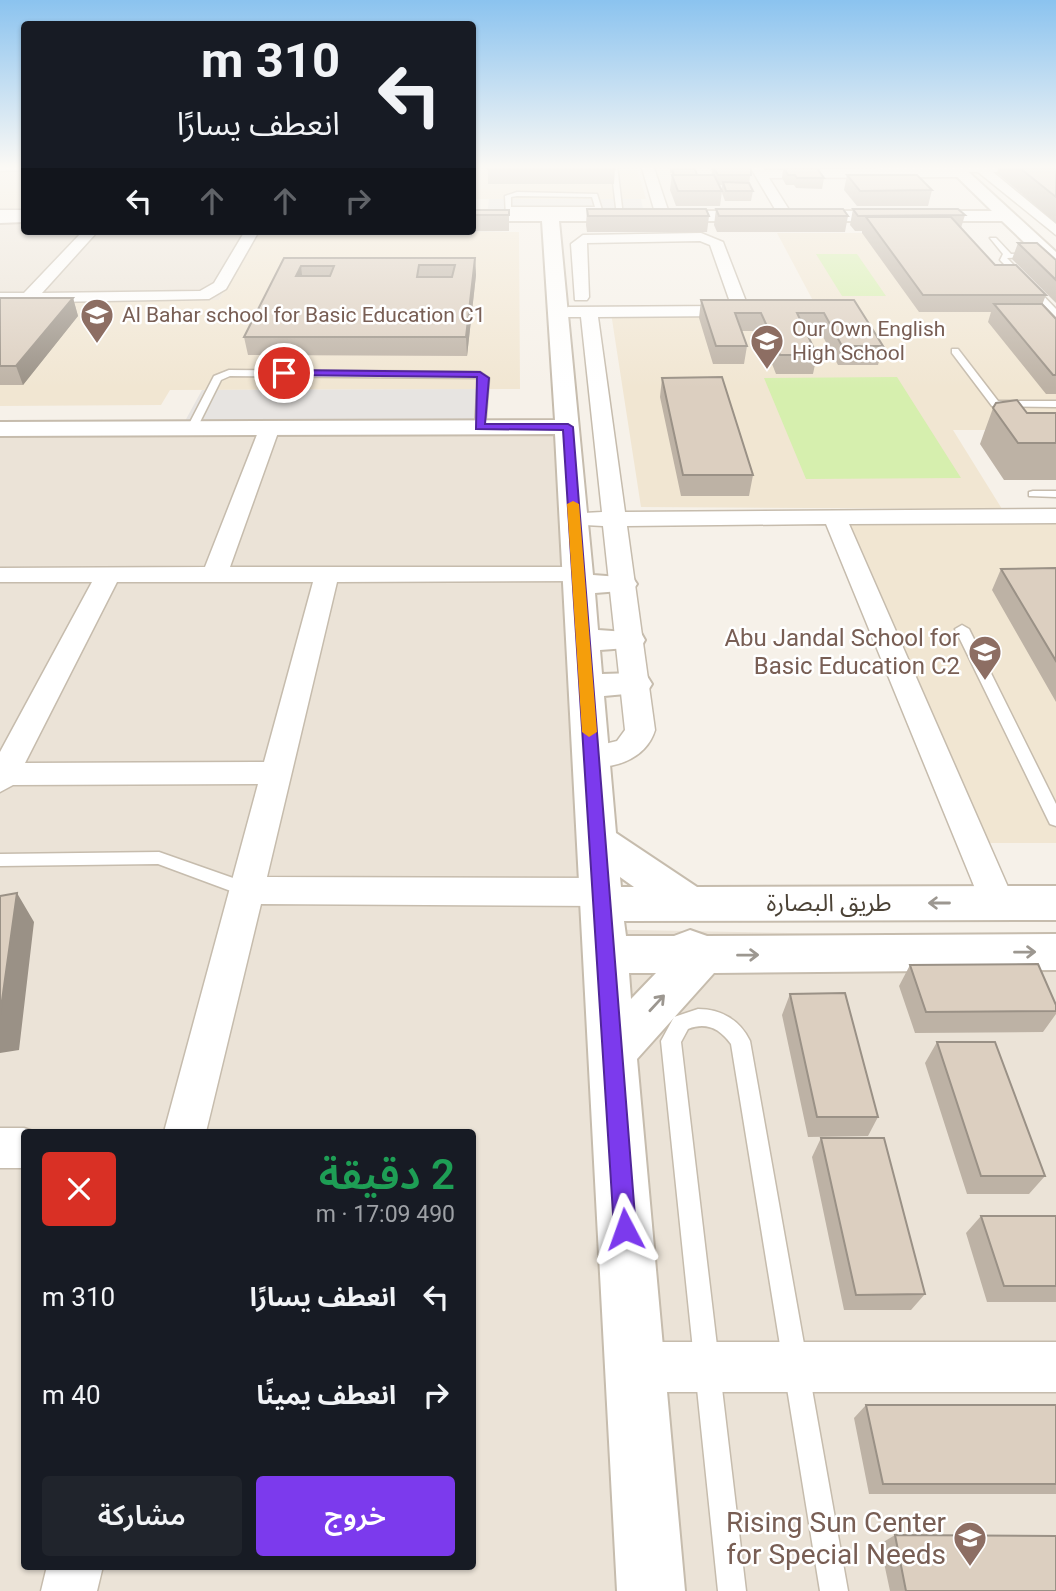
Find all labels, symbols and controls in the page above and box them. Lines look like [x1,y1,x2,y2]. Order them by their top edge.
text: 310 m [201,32,340,89]
icon: left [364,49,455,140]
text: انعطف يسارًا [177,105,340,143]
icon: left [120,182,158,220]
icon: ahead [193,182,231,220]
icon: ahead [266,182,304,220]
icon: right [339,182,377,220]
school or university icon: Al Bahar school for Basic Education C1 [78,296,116,345]
place label: Al Bahar school for Basic Education C1 [122,303,486,327]
place label: Our Own English High School [792,317,945,365]
school or university icon: Our Own English High School [748,322,786,371]
pin [254,343,314,403]
icon: arrive [265,354,303,392]
place label: Abu Jandal School for Basic Education C2 [724,624,960,680]
school or university icon: Abu Jandal School for Basic Education C2 [966,633,1004,682]
street label: طريق البصارة [766,889,892,918]
one-way arrow [928,896,951,910]
one-way arrow [1013,945,1036,959]
one-way arrow [736,948,759,961]
one-way arrow [649,995,666,1012]
text: 2 دقيقة [319,1150,455,1199]
button: close [42,1152,116,1226]
position arrow [588,1192,662,1266]
text: 490 m · 17:09 [316,1201,455,1228]
icon: left [417,1278,455,1316]
text: 310 m [42,1282,115,1312]
text: انعطف يسارًا [250,1282,396,1312]
icon: right [417,1376,455,1414]
text: 40 m [42,1380,101,1410]
text: انعطف يمينًا [257,1380,396,1410]
button: مشاركة [42,1476,242,1556]
button: خروج [256,1476,455,1556]
place label: Rising Sun Center for Special Needs [726,1506,947,1571]
school or university icon: Rising Sun Center for Special Needs [951,1519,989,1568]

